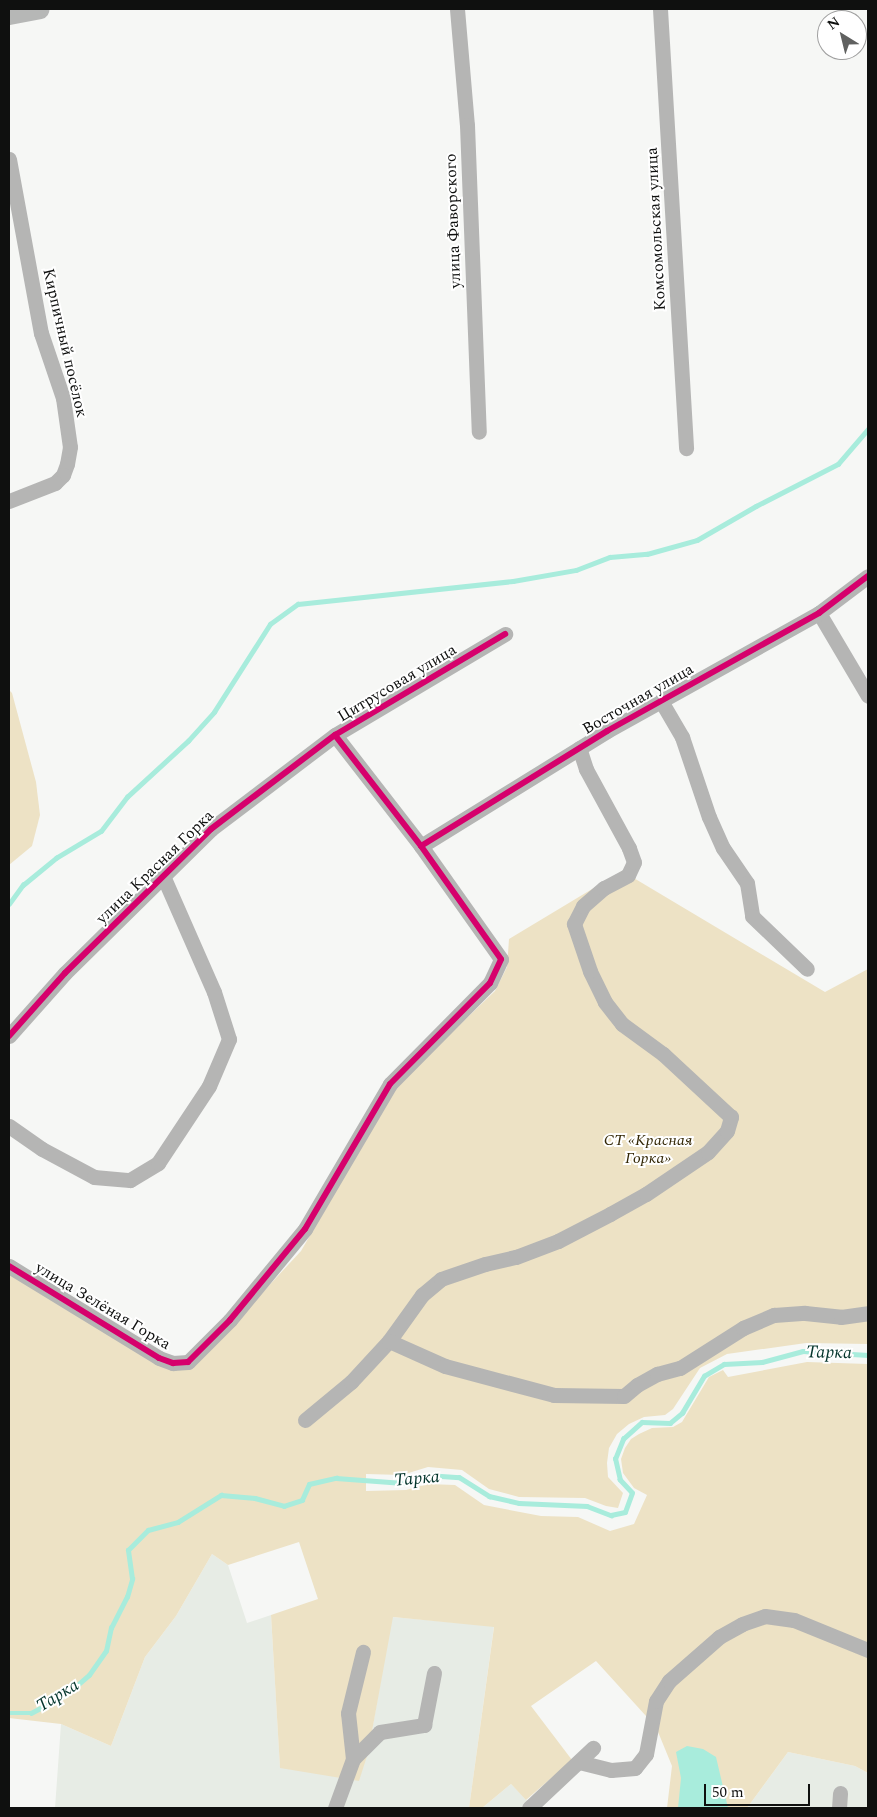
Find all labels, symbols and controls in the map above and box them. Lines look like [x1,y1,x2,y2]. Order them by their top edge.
north arrow [817,10,867,60]
text: N [823,11,844,35]
street label: Комсомольская улица [642,147,670,311]
street label: улица Фаворского [441,153,465,289]
street label: Кирпичный посёлок [39,267,91,419]
street label: Цитрусовая улица [334,640,460,726]
street label: Восточная улица [579,659,697,739]
street label: улица Красная Горка [92,806,218,928]
park label: СТ «Красная Горка» [604,1130,692,1168]
street label: улица Зелёная Горка [32,1258,174,1354]
water label: Тарка [806,1342,852,1364]
water label: Тарка [393,1466,441,1492]
water label: Тарка [33,1675,83,1717]
scale bar [707,1774,813,1806]
text: 50 m [712,1781,744,1804]

